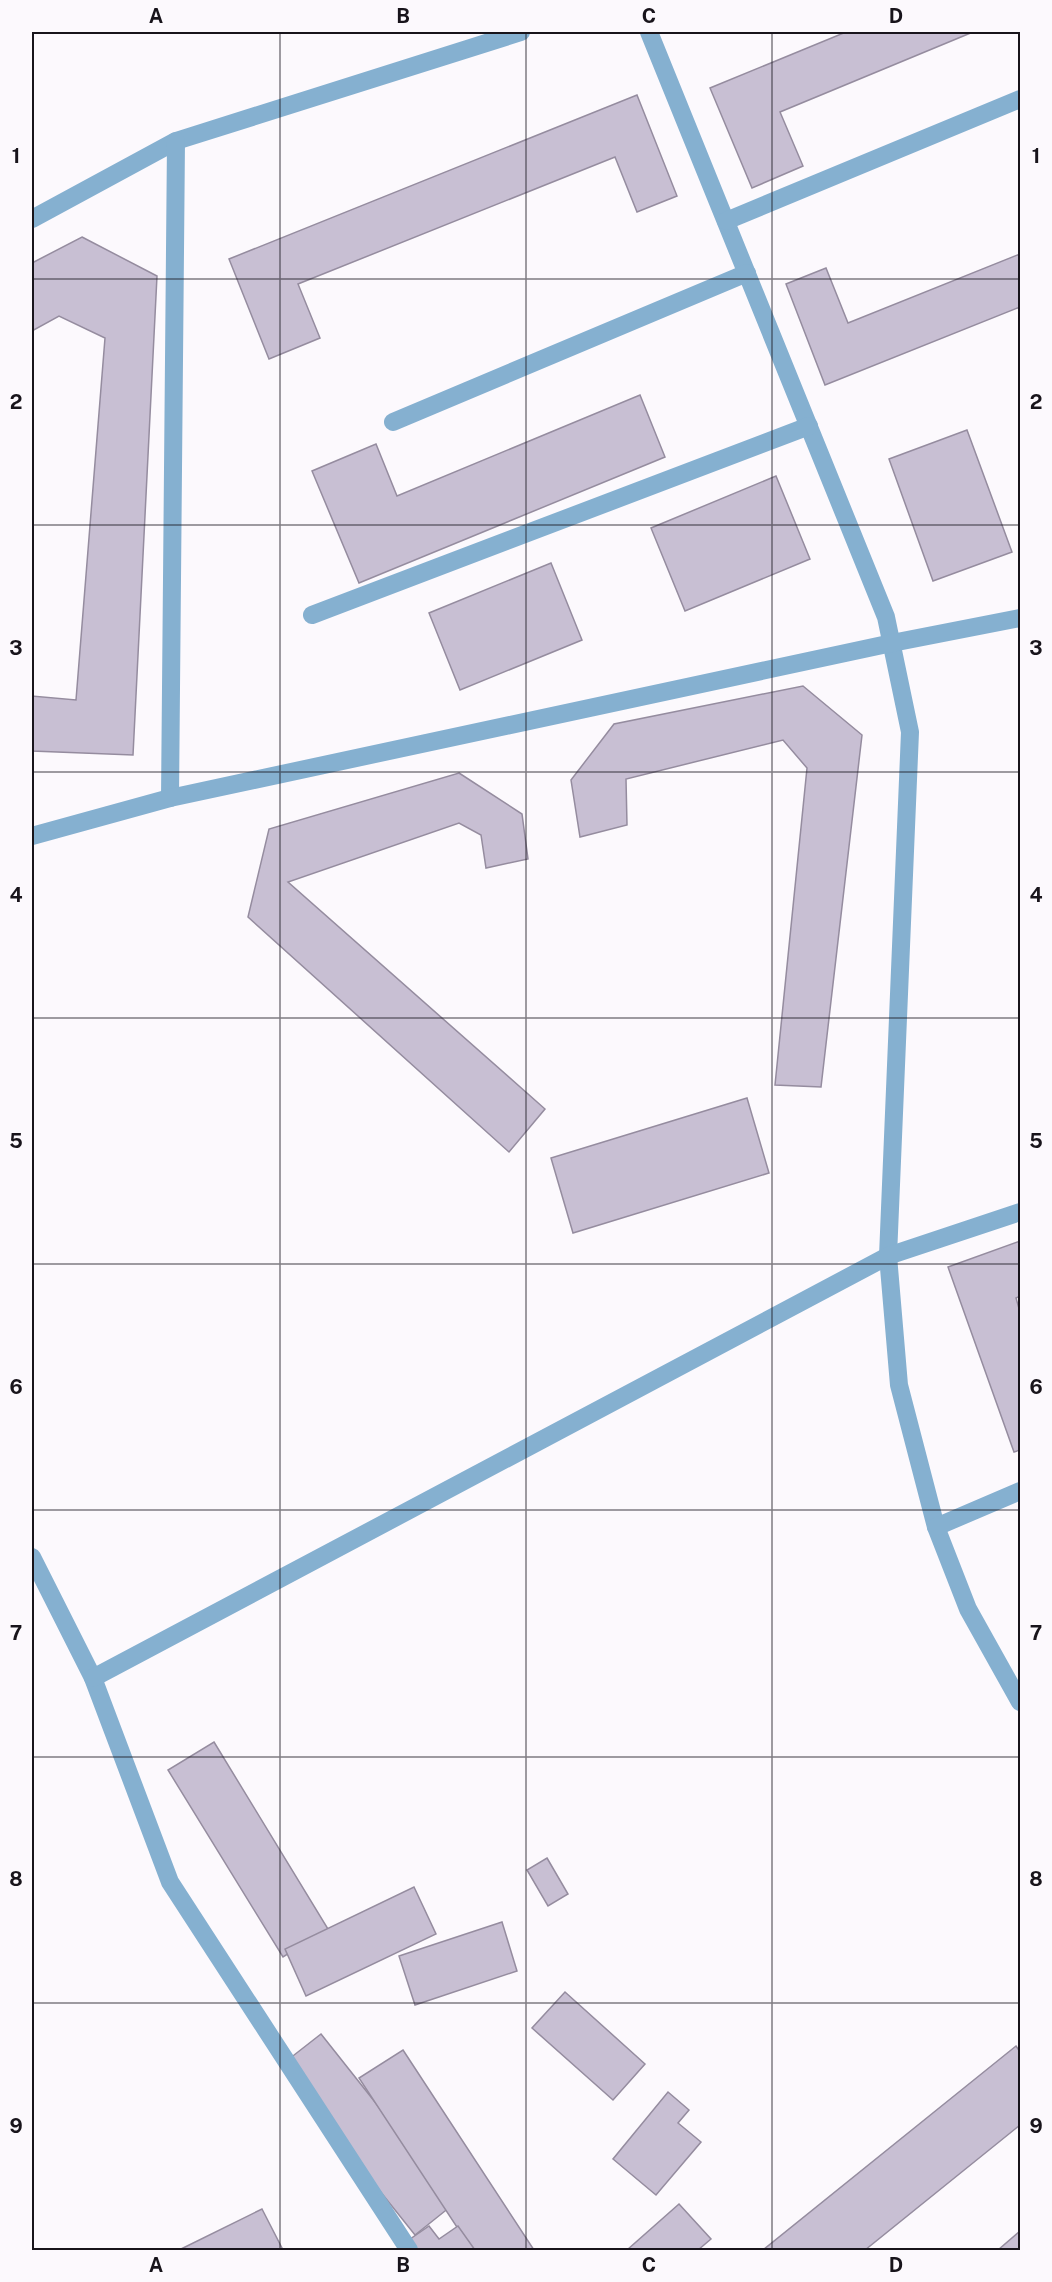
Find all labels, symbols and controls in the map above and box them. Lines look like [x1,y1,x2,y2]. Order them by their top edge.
text: A [149,4,163,28]
text: B [396,4,410,28]
text: C [642,4,656,28]
text: D [889,4,903,28]
text: 1 [12,144,20,168]
text: 1 [1032,144,1040,168]
text: 2 [10,390,22,414]
text: 2 [1030,390,1042,414]
text: 3 [9,636,23,660]
text: 3 [1029,636,1043,660]
text: 4 [9,883,23,907]
text: 4 [1029,883,1043,907]
text: 5 [9,1129,23,1153]
text: 5 [1029,1129,1043,1153]
text: 6 [9,1375,23,1399]
text: 6 [1029,1375,1043,1399]
text: 7 [10,1621,22,1645]
text: 7 [1030,1621,1042,1645]
text: 8 [9,1867,23,1891]
text: 8 [1029,1867,1043,1891]
text: 9 [9,2114,23,2138]
text: 9 [1029,2114,1043,2138]
text: A [149,2253,163,2277]
text: B [396,2253,410,2277]
text: C [642,2253,656,2277]
text: D [889,2253,903,2277]

